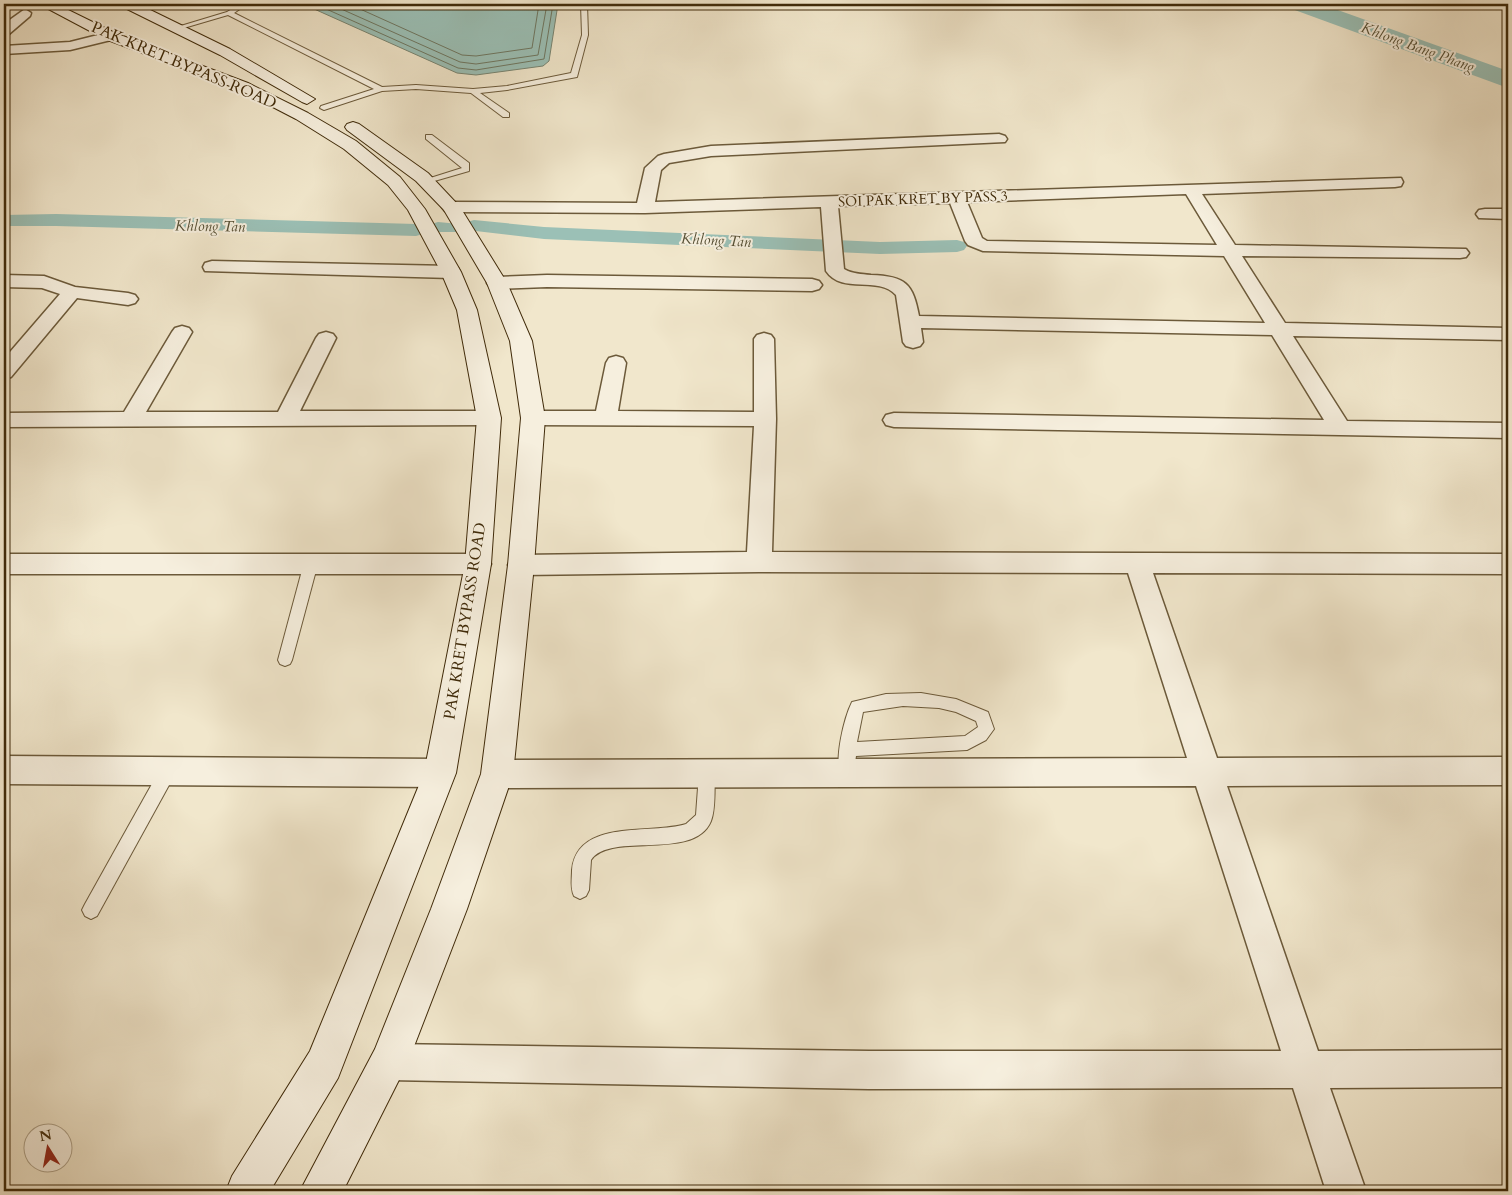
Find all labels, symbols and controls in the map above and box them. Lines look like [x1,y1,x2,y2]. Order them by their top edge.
street label: PAK KRET BYPASS ROAD [88,16,280,114]
water label: Khlong Bang Phang [1359,17,1478,77]
street label: SOI PAK KRET BY PASS 3 [838,187,1008,211]
water label: Khlong Tan [175,215,246,237]
water label: Khlong Tan [680,228,752,252]
street label: PAK KRET BYPASS ROAD [439,521,491,721]
north arrow [22,1122,72,1172]
text: N [38,1125,53,1146]

